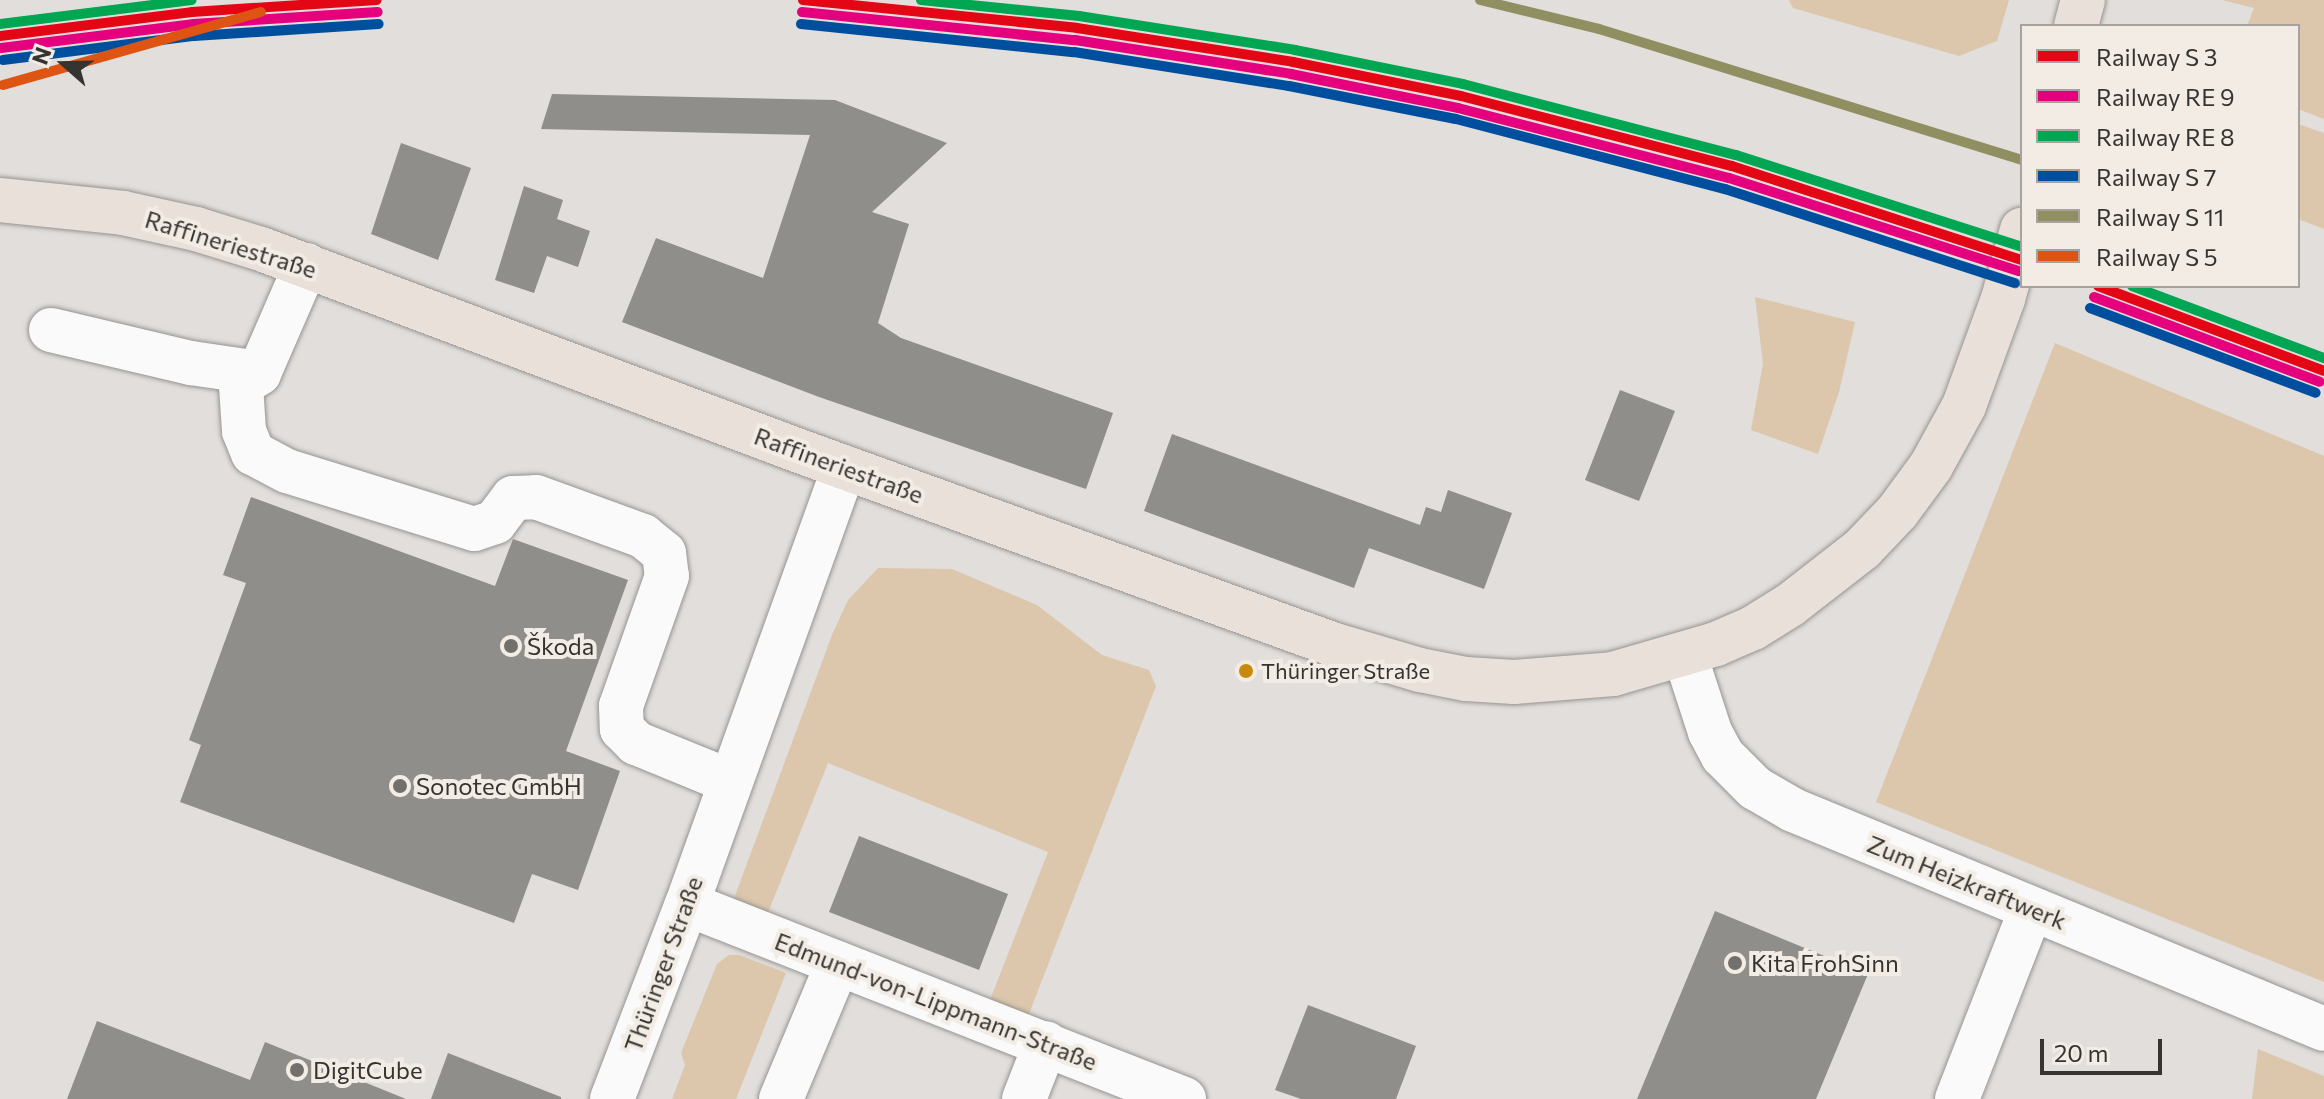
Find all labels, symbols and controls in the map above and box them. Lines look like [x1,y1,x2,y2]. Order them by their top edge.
north arrow [24,24,104,104]
legend [2020,24,2300,288]
text: Railway S 3 [2096,42,2217,71]
text: N [25,43,56,68]
text: Railway RE 9 [2096,82,2235,111]
text: Railway RE 8 [2096,122,2235,151]
text: Railway S 7 [2096,162,2216,191]
text: Railway S 11 [2096,202,2224,231]
street label: Raffineriestraße [142,204,320,284]
text: Railway S 5 [2096,242,2218,271]
street label: Raffineriestraße [751,421,927,509]
place label: Škoda [527,632,594,660]
marker: Škoda [502,637,520,655]
place label: Thüringer Straße [1261,658,1430,684]
marker: Thüringer Straße [1238,663,1254,679]
place label: Sonotec GmbH [416,772,582,800]
marker: Sonotec GmbH [391,777,409,795]
street label: Zum Heizkraftwerk [1863,829,2071,935]
street label: Thüringer Straße [618,872,708,1056]
street label: Edmund-von-Lippmann-Straße [771,926,1101,1076]
place label: Kita FrohSinn [1751,949,1899,977]
marker: Kita FrohSinn [1726,954,1744,972]
scale bar [2044,1023,2166,1073]
text: 20 m [2054,1038,2108,1067]
place label: DigitCube [313,1056,423,1084]
marker: DigitCube [288,1061,306,1079]

